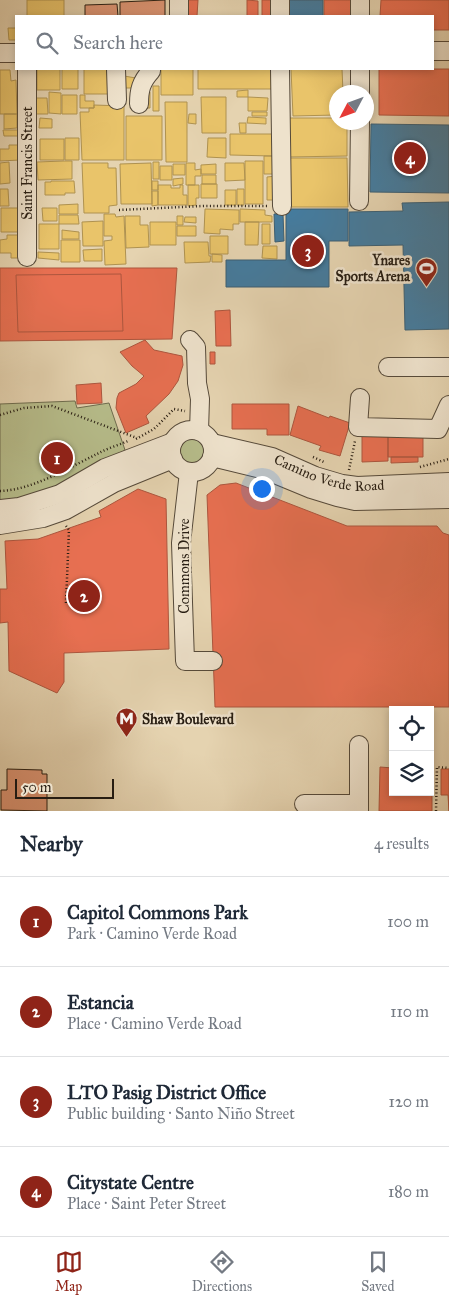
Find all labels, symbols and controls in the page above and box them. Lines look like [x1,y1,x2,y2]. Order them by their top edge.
search box [15,15,434,70]
icon: search [33,29,61,57]
text: Search here [73,31,163,54]
north arrow [329,85,374,130]
street label: Saint Francis Street [19,106,36,220]
pin: 4 [394,139,426,177]
pin: 3 [292,232,324,270]
place label: Ynares Sports Arena [336,252,411,286]
sports icon: Ynares Sports Arena [414,256,438,287]
pin: 1 [41,439,73,477]
street label: Camino Verde Road [271,451,385,495]
your location [249,476,275,502]
street label: Commons Drive [176,518,193,614]
pin: 2 [68,577,100,615]
map controls [389,706,434,796]
button: locate [389,706,434,751]
metro station icon: Shaw Boulevard [114,707,138,738]
place label: Shaw Boulevard [142,711,235,728]
button: layers [389,751,434,796]
scale bar [15,776,114,799]
text: 50 m [22,779,51,796]
text: Nearby [20,831,83,857]
text: 4 results [374,834,429,853]
text: Capitol Commons Park [67,901,248,924]
text: 1 [33,912,39,931]
text: 100 m [387,912,429,931]
text: Park · Camino Verde Road [67,924,237,943]
text: Estancia [67,991,134,1014]
text: 2 [32,1002,40,1021]
text: 110 m [390,1002,429,1021]
text: Place · Camino Verde Road [67,1014,242,1033]
text: LTO Pasig District Office [67,1081,266,1104]
text: 3 [33,1092,39,1111]
text: 120 m [389,1092,429,1111]
text: Public building · Santo Niño Street [67,1104,295,1123]
text: Citystate Centre [67,1171,194,1194]
text: 4 [32,1182,40,1201]
text: 180 m [388,1182,429,1201]
text: Place · Saint Peter Street [67,1194,226,1213]
tab: Map [55,1248,83,1295]
tab: Directions [192,1248,252,1295]
tab: Saved [361,1248,394,1295]

